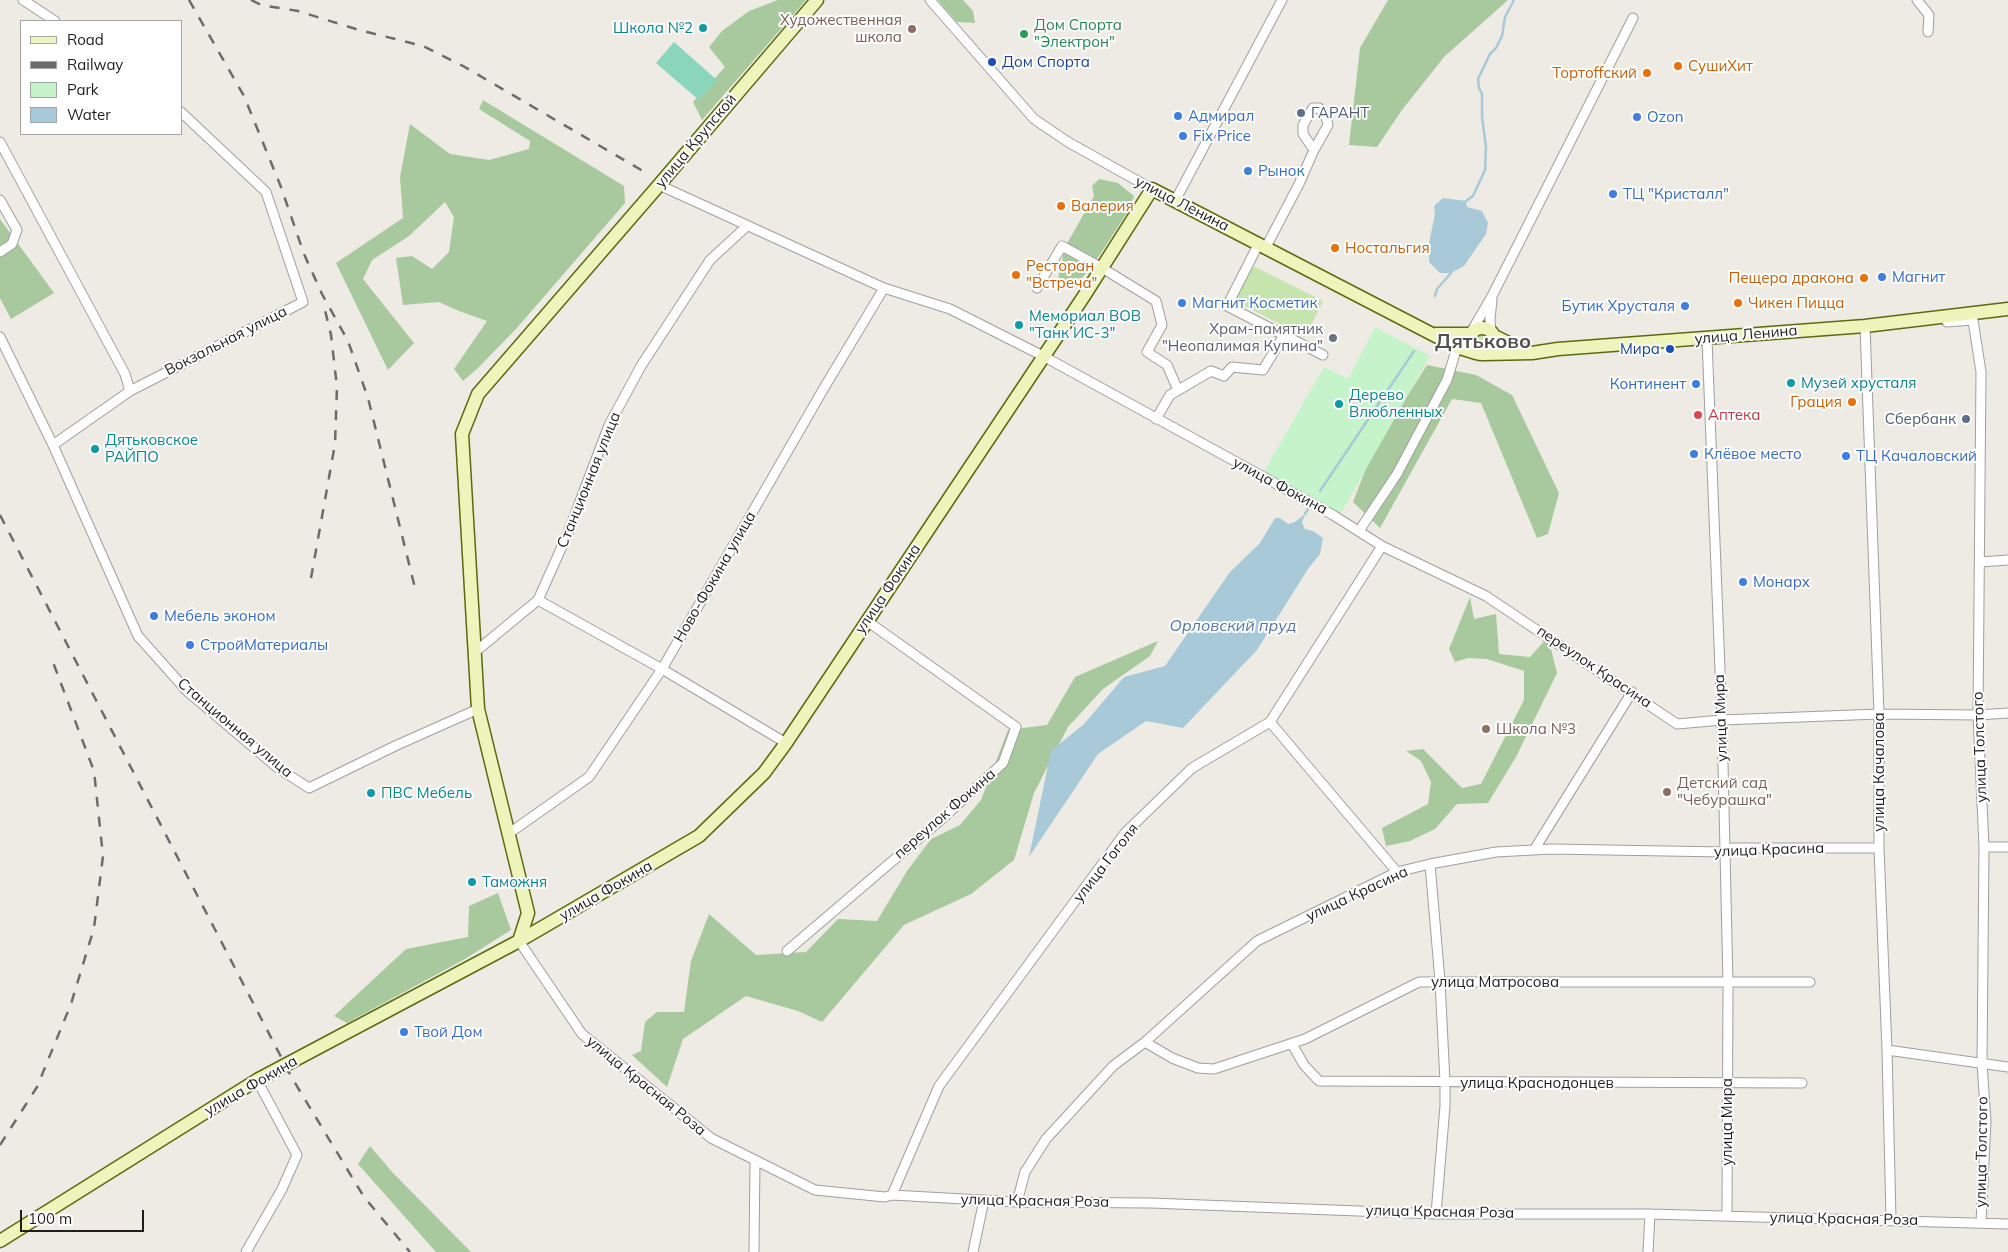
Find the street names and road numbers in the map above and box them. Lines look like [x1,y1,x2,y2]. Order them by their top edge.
street label: улица Крупской [652,90,740,192]
street label: улица Ленина [1132,173,1232,235]
street label: Вокзальная улица [162,302,290,380]
street label: улица Ленина [1694,322,1798,348]
street label: Станционная улица [554,409,624,551]
street label: улица Фокина [1230,454,1330,518]
street label: Ново-Фокина улица [670,508,760,646]
street label: улица Фокина [851,541,925,637]
street label: переулок Красина [1533,622,1655,712]
street label: улица Мира [1710,674,1732,762]
street label: Станционная улица [174,675,296,781]
street label: улица Толстого [1969,691,1991,803]
street label: улица Качалова [1870,712,1888,832]
street label: переулок Фокина [891,765,999,863]
street label: улица Гоголя [1070,820,1142,906]
street label: улица Красина [1714,839,1824,861]
street label: улица Фокина [556,857,656,925]
street label: улица Красина [1303,863,1411,925]
street label: улица Матросова [1431,973,1559,991]
street label: улица Красная Роза [583,1032,709,1140]
street label: улица Фокина [201,1052,301,1120]
street label: улица Краснодонцев [1460,1074,1614,1092]
street label: улица Мира [1718,1078,1736,1166]
street label: улица Толстого [1972,1096,1992,1208]
street label: улица Красная Роза [961,1191,1109,1211]
street label: улица Красная Роза [1366,1202,1514,1222]
street label: улица Красная Роза [1770,1209,1918,1229]

